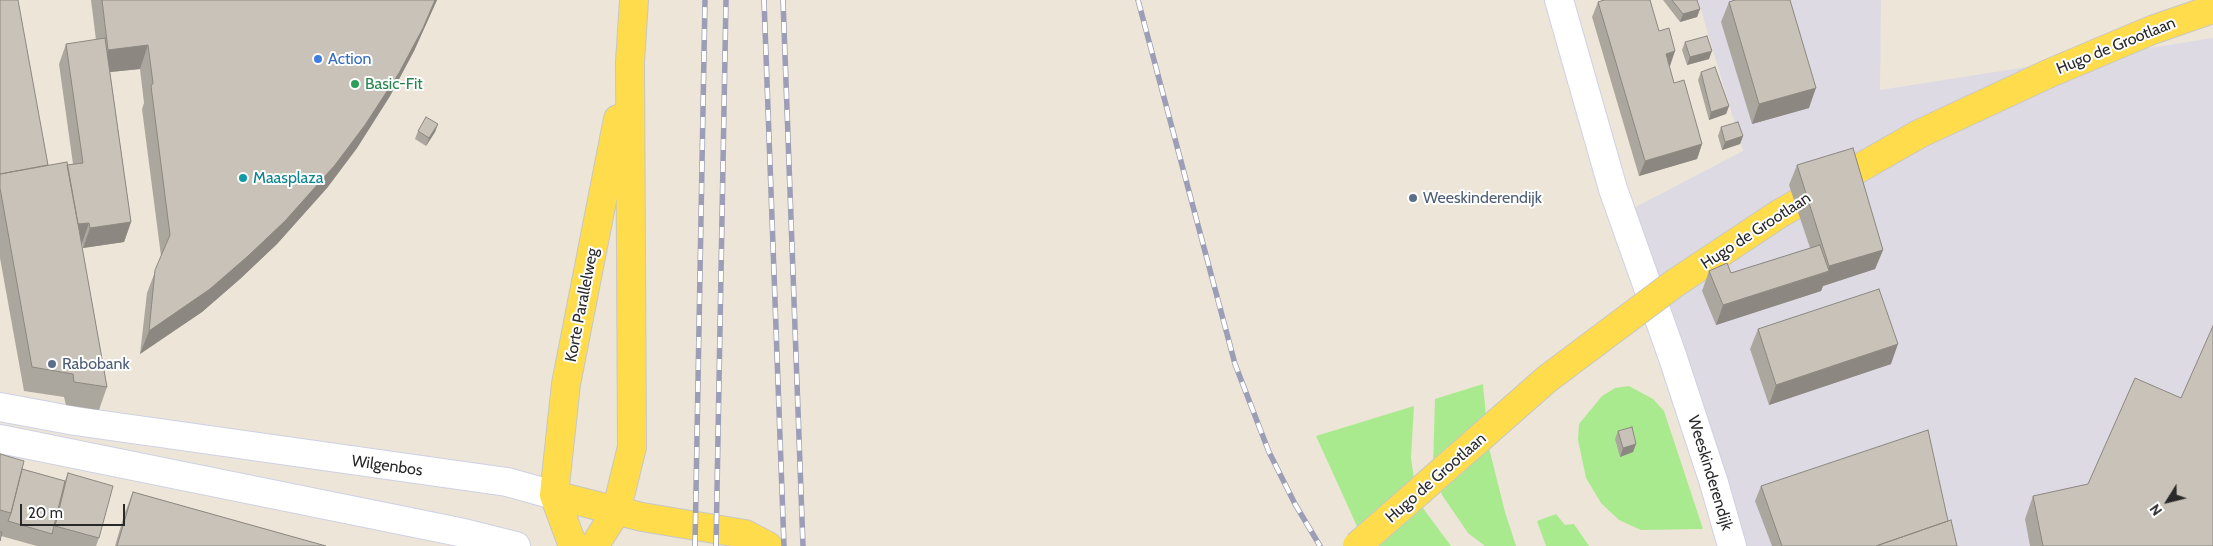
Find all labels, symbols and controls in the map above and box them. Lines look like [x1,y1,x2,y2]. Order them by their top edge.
street label: Hugo de Grootlaan [2054,13,2178,79]
place label: Action [328,49,371,69]
marker: Action [312,53,324,65]
place label: Basic-Fit [365,74,423,94]
marker: Basic-Fit [349,78,361,90]
place label: Maasplaza [253,168,323,188]
marker: Maasplaza [237,172,249,184]
place label: Weeskinderendijk [1423,188,1542,208]
street label: Hugo de Grootlaan [1698,188,1814,274]
marker: Weeskinderendijk [1407,192,1419,204]
street label: Korte Parallelweg [562,246,602,364]
place label: Rabobank [62,354,130,374]
marker: Rabobank [46,358,58,370]
street label: Weeskinderendijk [1683,413,1737,533]
street label: Hugo de Grootlaan [1382,429,1490,527]
street label: Wilgenbos [350,452,424,480]
north arrow [2143,476,2193,526]
scale bar [22,494,128,526]
text: N [2146,501,2166,519]
text: 20 m [28,504,63,522]

